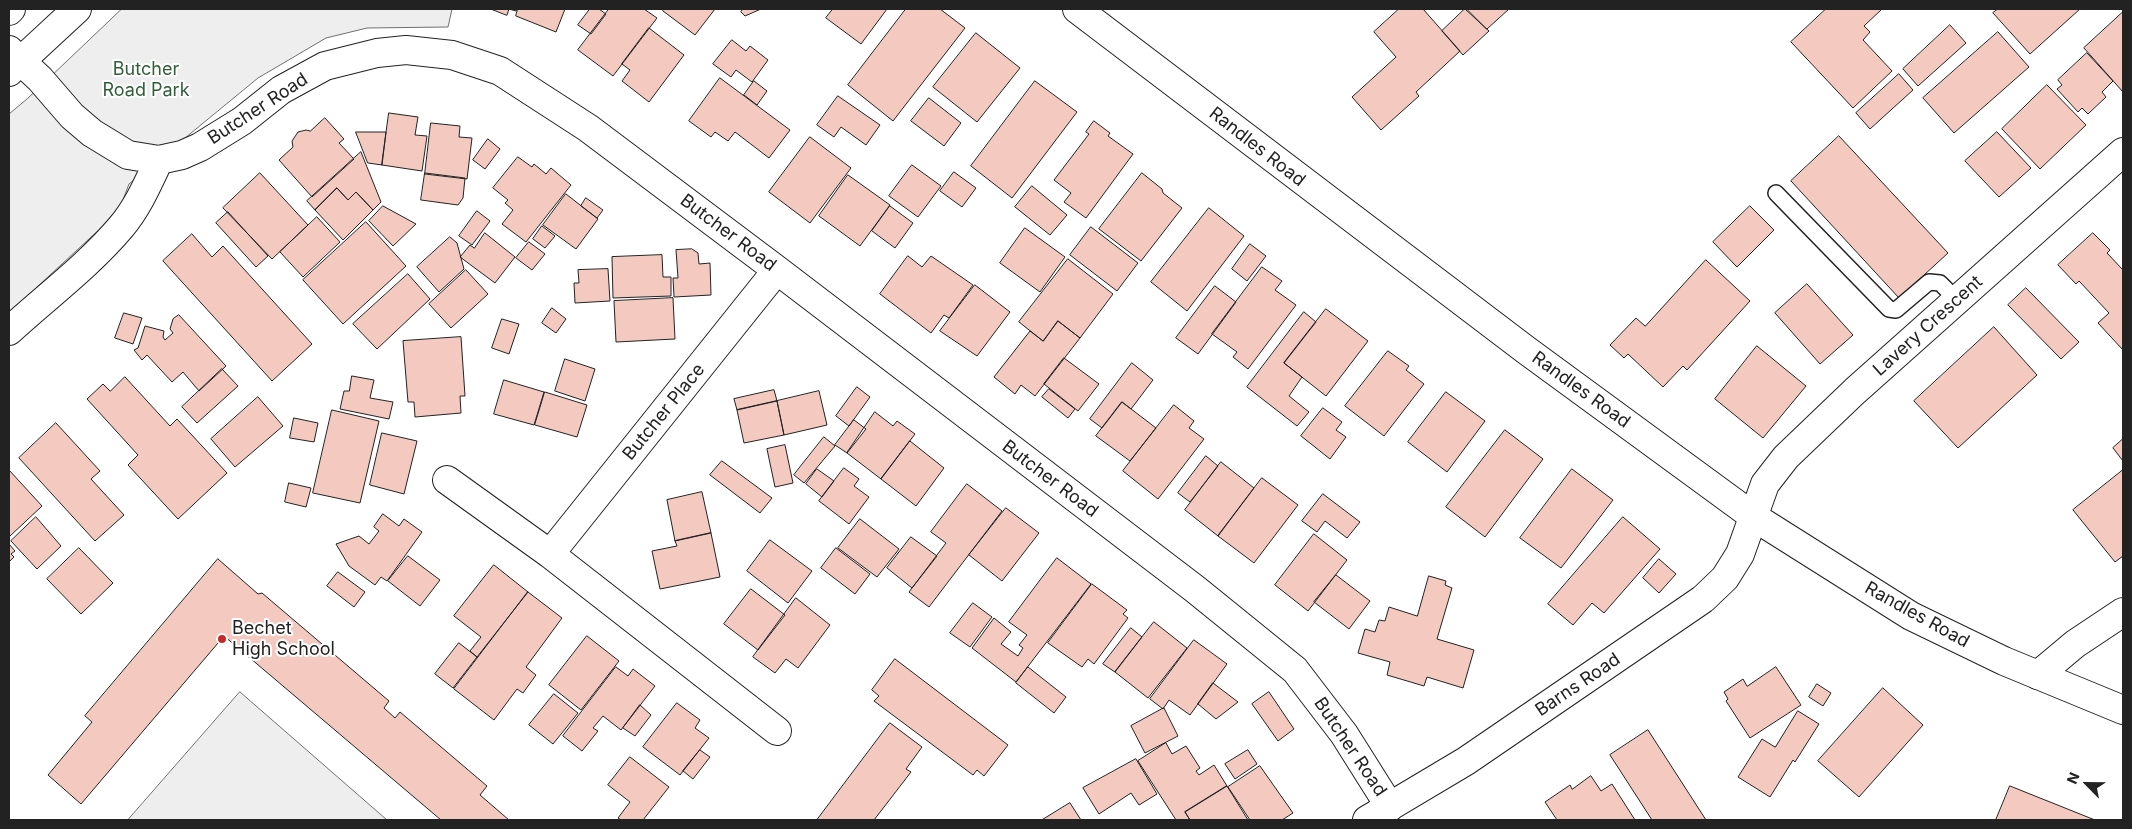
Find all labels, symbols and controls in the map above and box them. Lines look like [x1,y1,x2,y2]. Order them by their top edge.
park label: Butcher Road Park [102,59,190,102]
street label: Butcher Road [204,69,312,149]
street label: Randles Road [1205,103,1309,191]
street label: Butcher Road [676,190,780,276]
street label: Lavery Crescent [1869,271,1987,381]
street label: Randles Road [1528,347,1634,433]
street label: Butcher Place [618,359,710,465]
street label: Butcher Road [998,436,1102,522]
street label: Randles Road [1861,577,1973,653]
place label: Bechet High School [232,618,335,660]
marker: Bechet High School [216,633,228,645]
street label: Barns Road [1532,649,1624,721]
street label: Butcher Road [1309,693,1391,801]
north arrow [2062,759,2112,809]
text: N [2063,770,2083,786]

